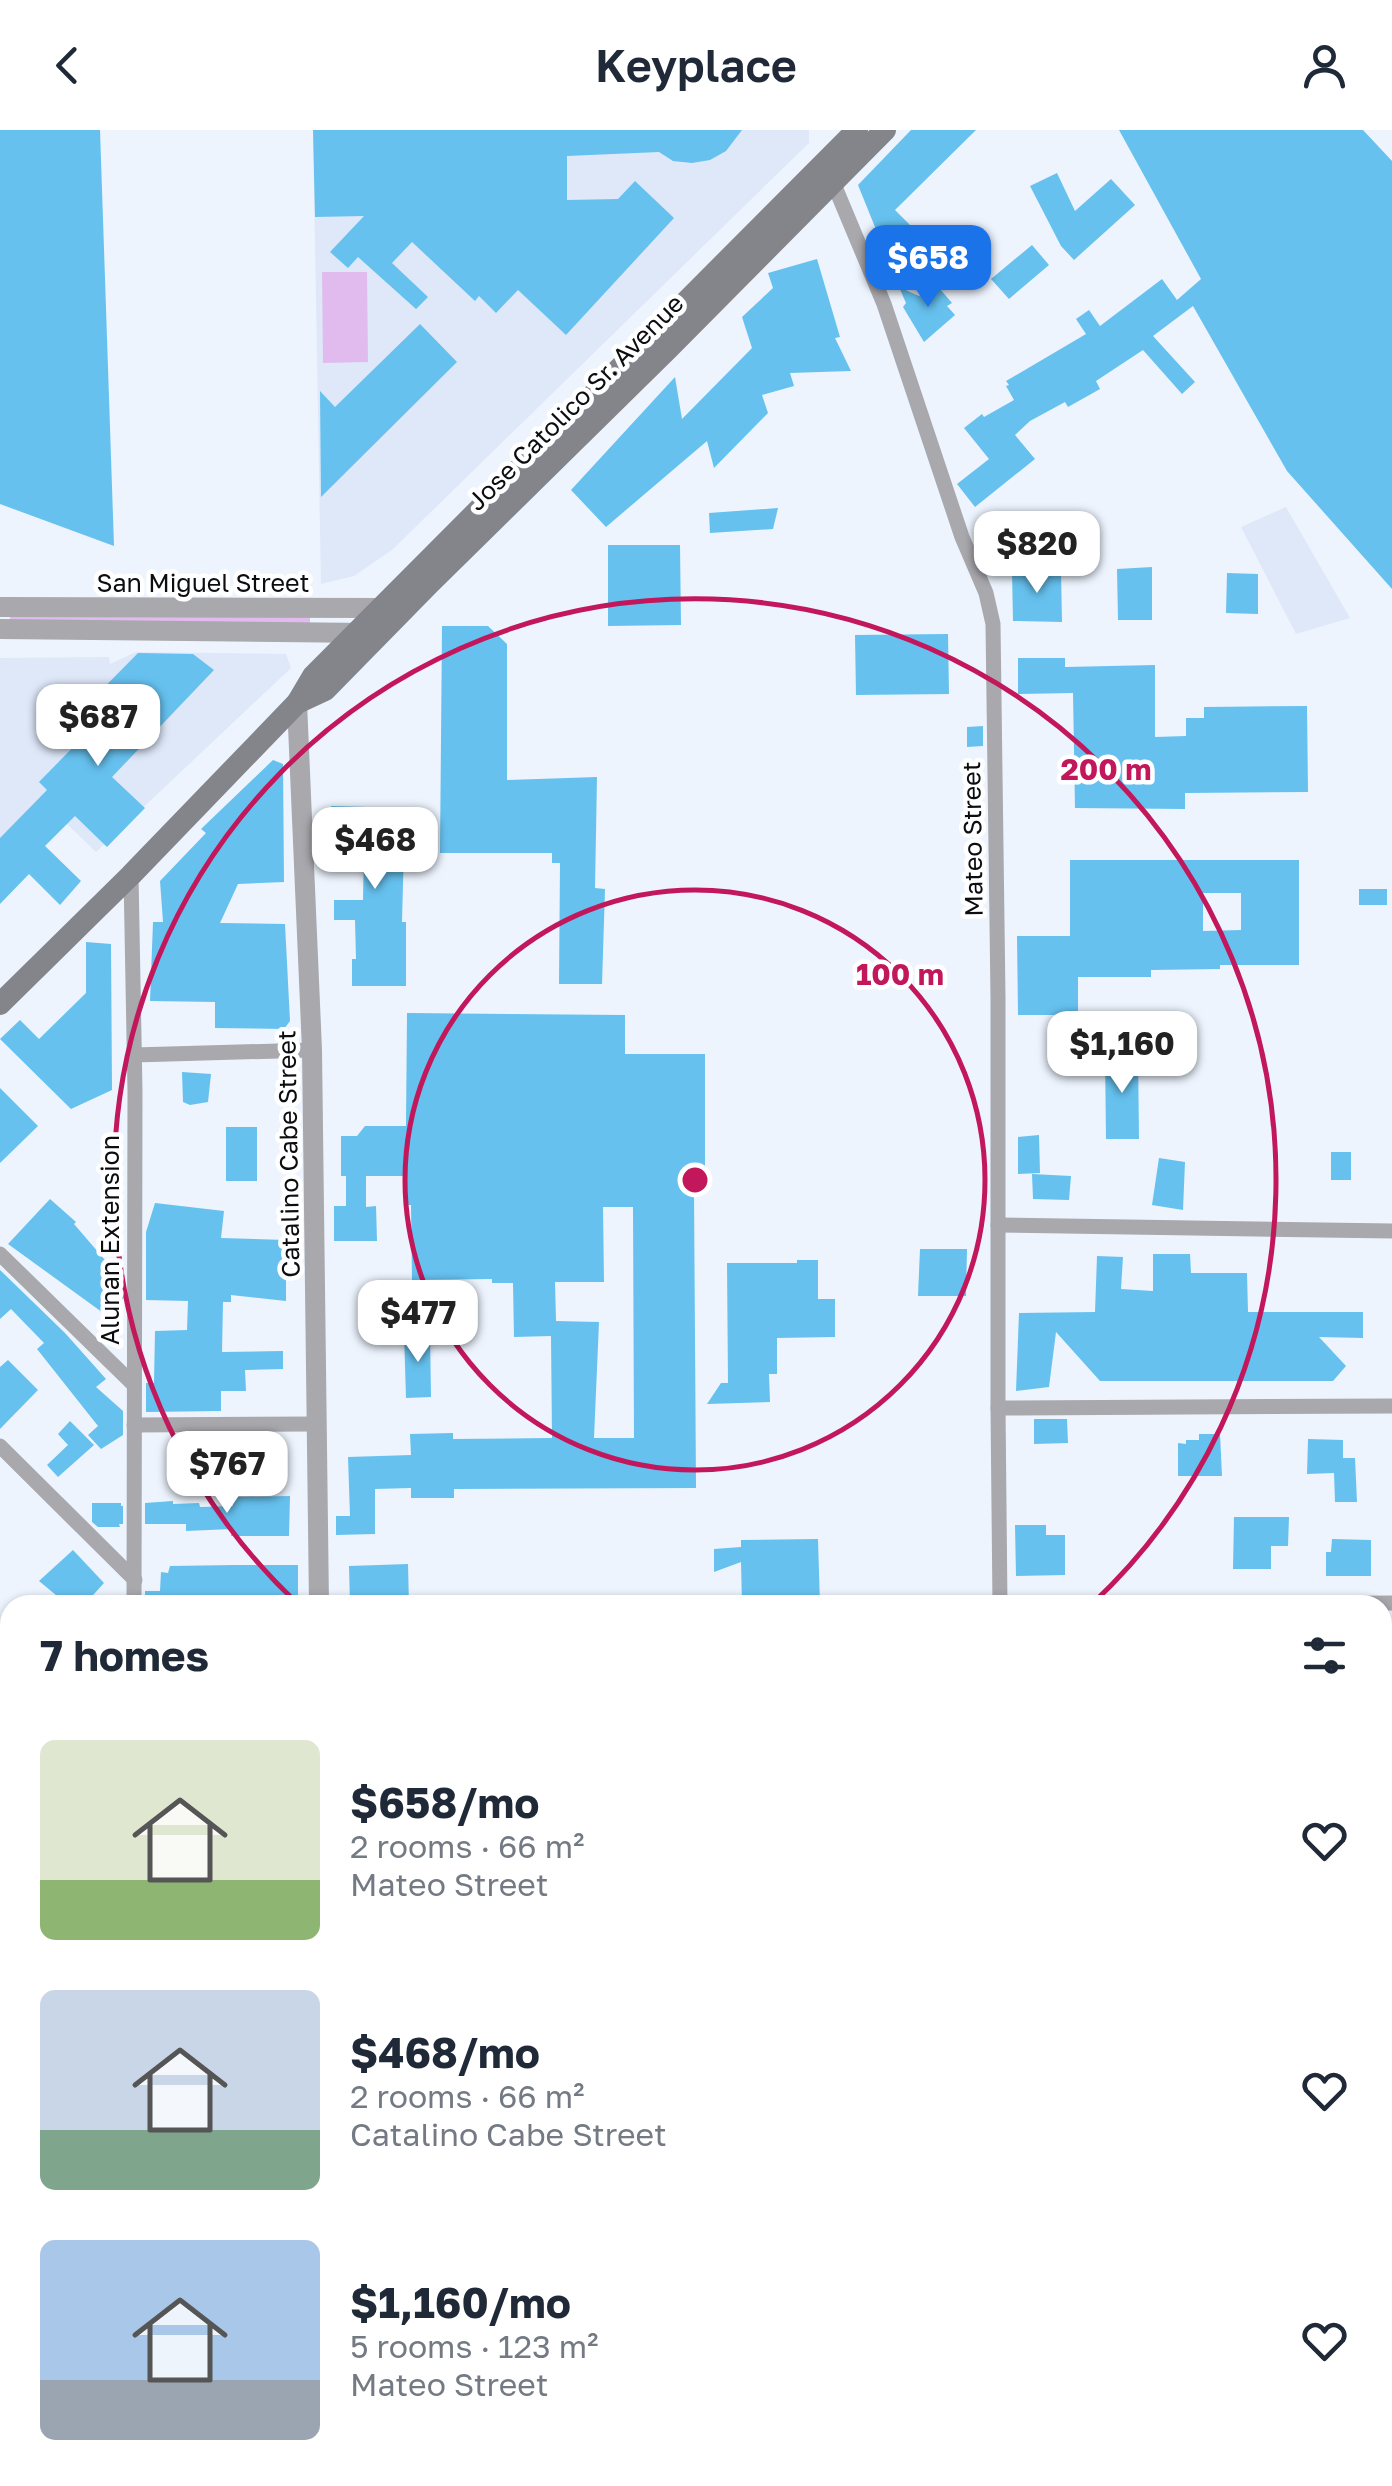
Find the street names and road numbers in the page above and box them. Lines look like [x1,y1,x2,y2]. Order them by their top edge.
street label: Jose Catolico Sr. Avenue [460,287,690,517]
street label: San Miguel Street [96,567,310,598]
street label: Mateo Street [955,761,989,917]
street label: Catalino Cabe Street [270,1030,306,1278]
street label: Alunan Extension [94,1135,125,1345]

